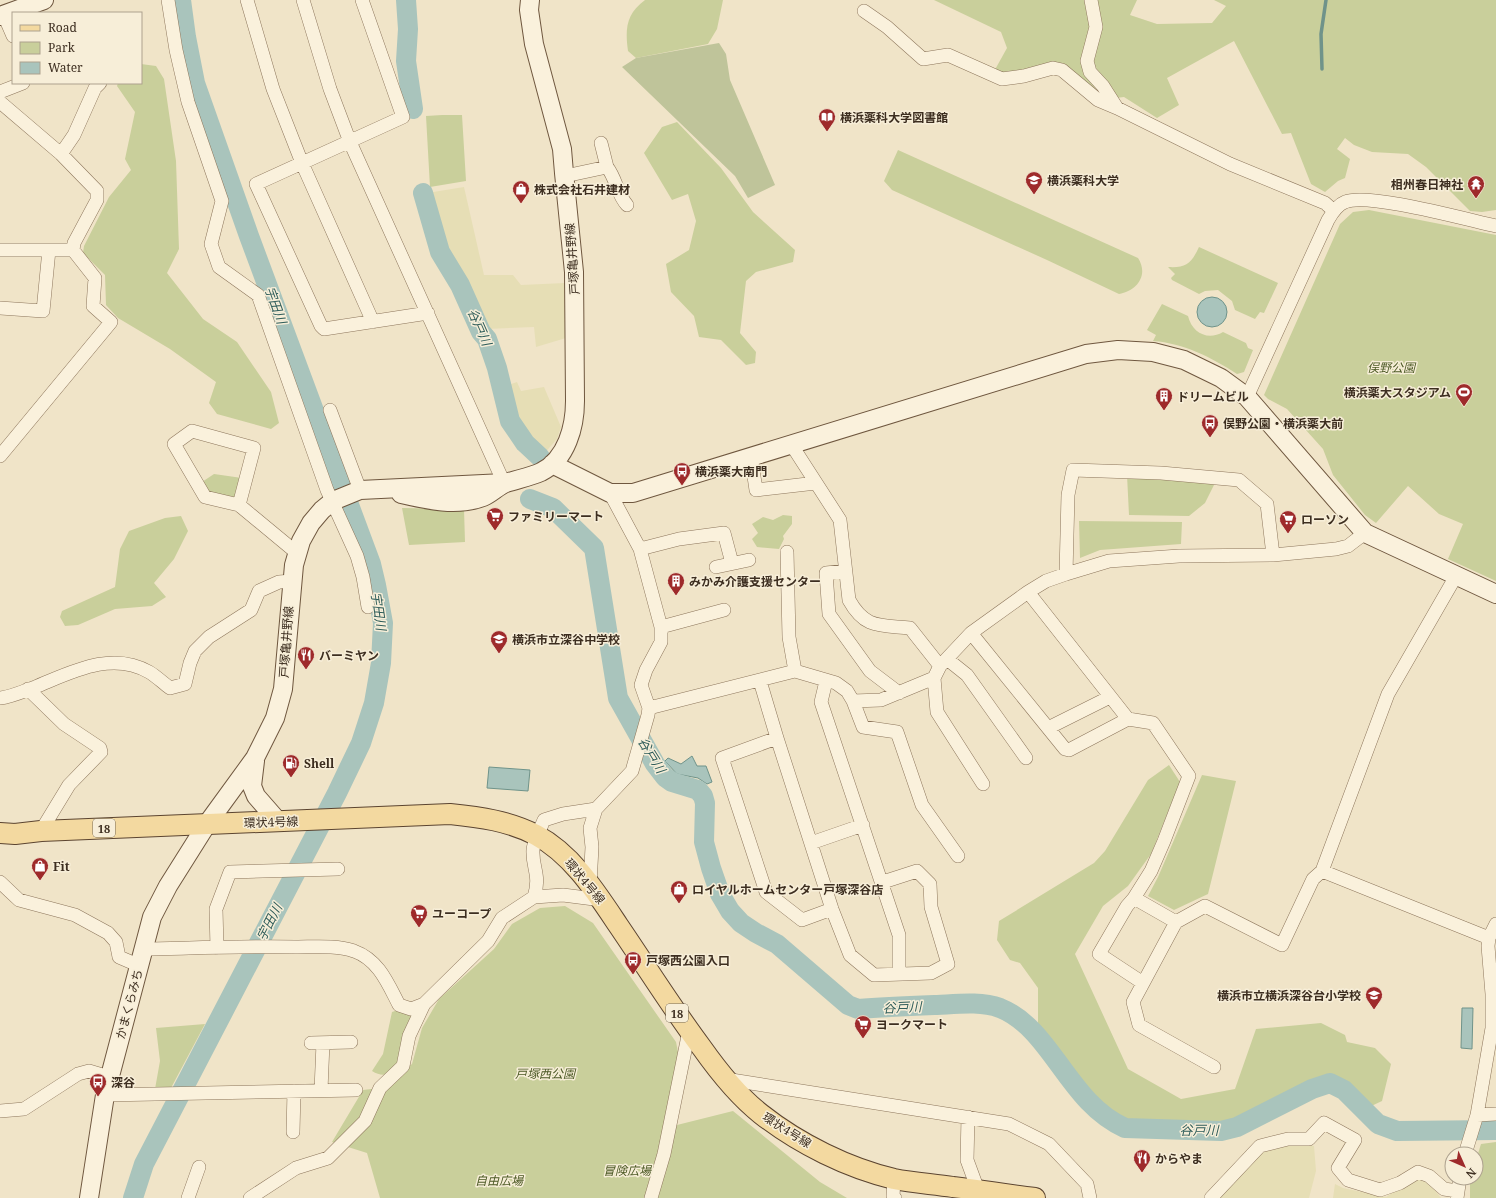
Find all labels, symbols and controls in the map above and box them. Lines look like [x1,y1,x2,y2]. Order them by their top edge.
legend [12,12,142,84]
text: Road [48,19,78,36]
text: Park [48,39,76,56]
text: Water [48,59,83,76]
library icon: 横浜薬科大学図書館 [817,107,837,132]
place label: 横浜薬科大学図書館 [840,109,948,126]
school or university icon: 横浜薬科大学 [1024,170,1044,195]
place label: 横浜薬科大学 [1047,172,1119,189]
temple icon: 相州春日神社 [1466,174,1486,199]
place label: 相州春日神社 [1391,176,1463,193]
shop icon: 株式会社石井建材 [511,179,531,204]
place label: 株式会社石井建材 [534,181,630,198]
street label: 戸塚亀井野線 [561,222,583,296]
water label: 宇田川 [261,284,292,328]
water label: 谷戸川 [464,306,497,350]
park label: 俣野公園 [1367,359,1417,376]
sports icon: 横浜薬大スタジアム [1454,382,1474,407]
place label: 横浜薬大スタジアム [1344,384,1451,401]
building icon: ドリームビル [1154,386,1174,411]
place label: ドリームビル [1177,388,1249,405]
bus stop icon: 俣野公園・横浜薬大前 [1200,413,1220,438]
place label: 俣野公園・横浜薬大前 [1223,415,1343,432]
bus stop icon: 横浜薬大南門 [672,461,692,486]
place label: 横浜薬大南門 [695,463,767,480]
supermarket icon: ファミリーマート [485,506,505,531]
place label: ファミリーマート [508,508,604,525]
supermarket icon: ローソン [1278,509,1298,534]
place label: ローソン [1301,511,1349,528]
building icon: みかみ介護支援センター [666,571,686,596]
place label: みかみ介護支援センター [689,573,821,590]
water label: 宇田川 [367,590,391,634]
street label: 戸塚亀井野線 [275,605,297,679]
school or university icon: 横浜市立深谷中学校 [489,629,509,654]
place label: 横浜市立深谷中学校 [512,631,620,648]
restaurant icon: バーミヤン [296,645,316,670]
place label: バーミヤン [319,647,379,664]
water label: 谷戸川 [634,734,671,778]
fuel station icon: Shell [281,753,301,778]
place label: Shell [304,755,335,772]
street label: 環状4号線 [243,813,299,831]
road number: 18 [93,819,115,837]
street label: 環状4号線 [561,855,609,907]
shop icon: Fit [30,856,50,881]
place label: Fit [53,858,70,875]
shop icon: ロイヤルホームセンター戸塚深谷店 [669,879,689,904]
place label: ロイヤルホームセンター戸塚深谷店 [692,881,883,898]
water label: 宇田川 [252,899,287,943]
supermarket icon: ユーコープ [409,903,429,928]
place label: ユーコープ [432,905,491,922]
bus stop icon: 戸塚西公園入口 [623,950,643,975]
place label: 戸塚西公園入口 [646,952,730,969]
street label: かまくらみち [111,967,147,1041]
school or university icon: 横浜市立横浜深谷台小学校 [1364,985,1384,1010]
place label: 横浜市立横浜深谷台小学校 [1217,987,1361,1004]
water label: 谷戸川 [882,997,924,1017]
road number: 18 [666,1004,688,1022]
supermarket icon: ヨークマート [853,1014,873,1039]
place label: ヨークマート [876,1016,948,1033]
park label: 戸塚西公園 [515,1065,577,1082]
bus stop icon: 深谷 [88,1072,108,1097]
place label: 深谷 [111,1074,135,1091]
street label: 環状4号線 [759,1108,815,1152]
water label: 谷戸川 [1179,1121,1220,1139]
north arrow [1444,1146,1484,1186]
restaurant icon: からやま [1132,1148,1152,1173]
place label: からやま [1155,1150,1203,1167]
park label: 冒険広場 [603,1162,653,1179]
text: N [1463,1165,1480,1182]
park label: 自由広場 [475,1172,525,1189]

